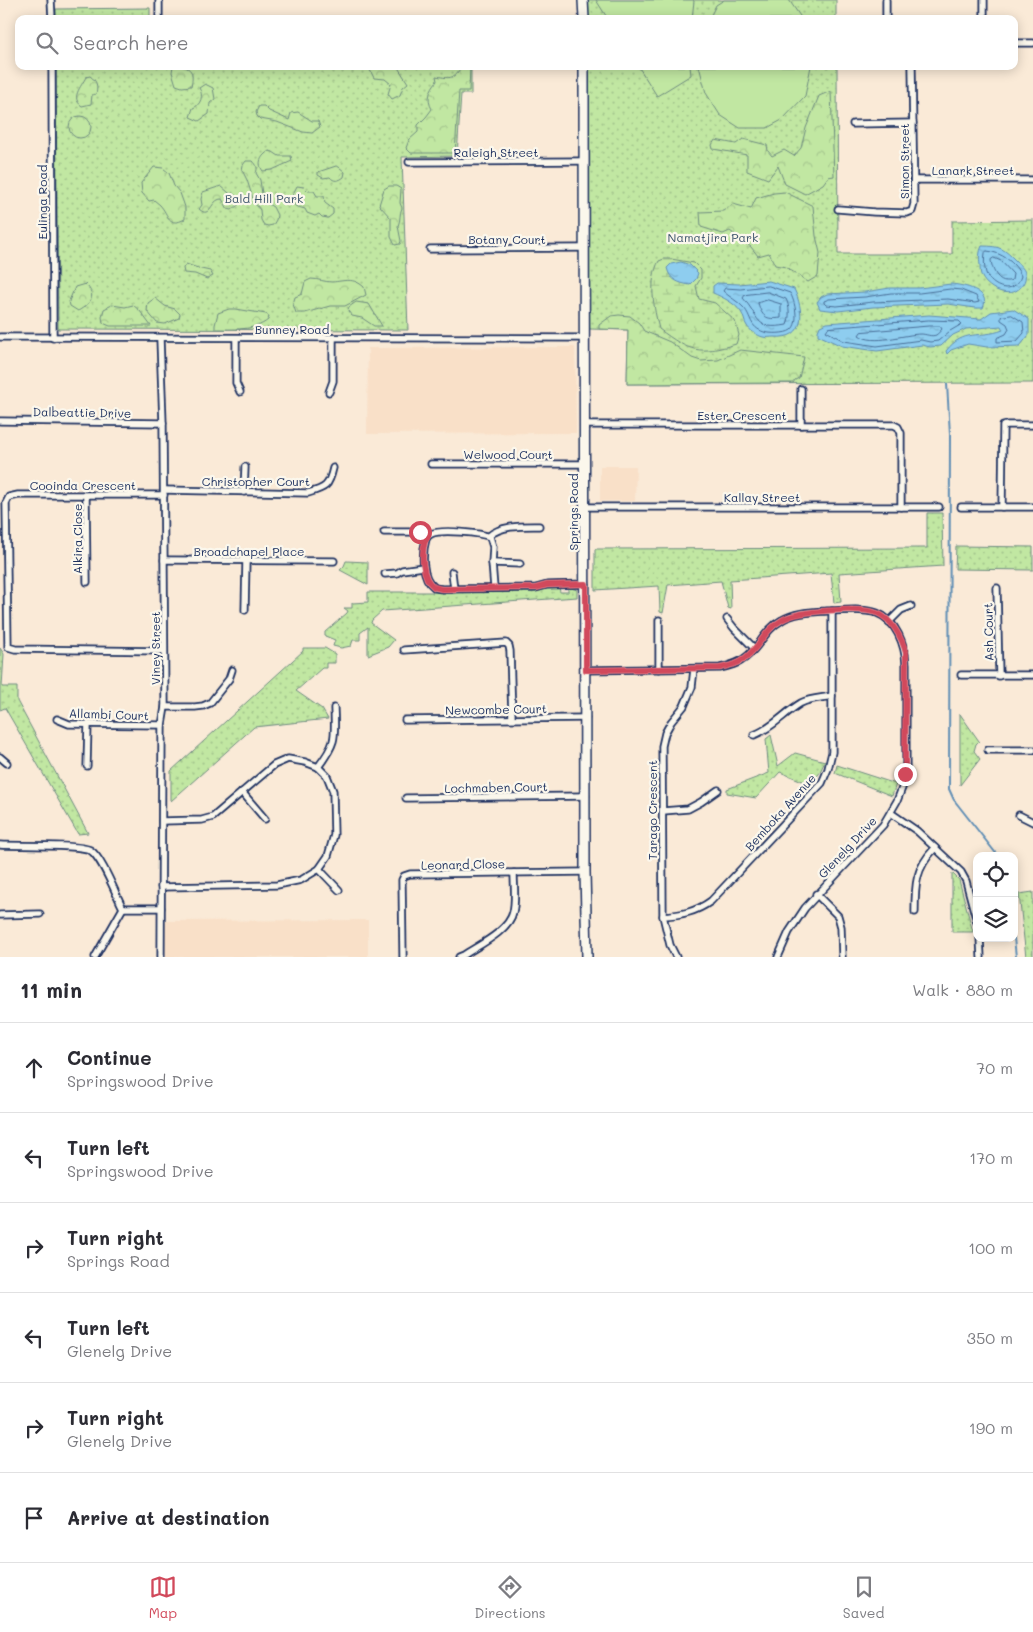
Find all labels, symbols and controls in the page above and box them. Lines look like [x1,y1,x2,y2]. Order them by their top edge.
search box [15,15,1018,70]
icon: search [33,29,61,57]
text: Search here [73,30,189,55]
street label: Simon Street [896,123,912,199]
street label: Raleigh Street [453,144,539,160]
street label: Lanark Street [932,162,1014,178]
street label: Eulinga Road [34,164,50,239]
park label: Bald Hill Park [225,190,303,206]
park label: Namatjira Park [668,229,758,245]
street label: Botany Court [468,231,546,247]
street label: Bunney Road [255,321,330,337]
street label: Dalbeattie Drive [33,403,131,421]
street label: Ester Crescent [697,407,787,423]
street label: Welwood Court [463,446,553,462]
street label: Christopher Court [202,473,310,489]
street label: Springs Road [565,473,581,551]
street label: Cooinda Crescent [30,477,136,493]
street label: Kallay Street [724,489,800,505]
street label: Alkira Close [69,504,85,574]
route start [409,521,432,544]
street label: Broadchapel Place [194,543,304,559]
street label: Ash Court [979,603,997,661]
street label: Viney Street [147,611,163,685]
street label: Newcombe Court [445,700,547,718]
street label: Allambi Court [69,705,149,723]
street label: Tarago Crescent [644,760,660,860]
route end [894,763,917,786]
street label: Bemboka Avenue [741,770,819,854]
street label: Lochmaben Court [444,778,548,796]
street label: Glenelg Drive [814,813,880,881]
map controls [973,852,1018,942]
button: locate [973,852,1018,897]
street label: Leonard Close [421,855,505,873]
button: layers [973,897,1018,942]
text: 11 min [20,976,82,1003]
text: Walk · 880 m [912,979,1013,1000]
text: Continue [67,1045,152,1070]
icon: ahead [20,1054,48,1082]
text: 70 m [976,1057,1013,1078]
text: Springswood Drive [67,1070,214,1091]
text: Turn left [67,1135,150,1160]
icon: left [20,1144,48,1172]
text: 170 m [969,1147,1013,1168]
text: Springswood Drive [67,1160,214,1181]
text: Turn right [67,1225,164,1250]
icon: right [20,1234,48,1262]
text: 100 m [968,1237,1013,1258]
text: Springs Road [67,1250,170,1271]
text: Turn left [67,1315,150,1340]
icon: left [20,1324,48,1352]
text: 350 m [967,1327,1013,1348]
text: Glenelg Drive [67,1340,172,1361]
text: Turn right [67,1405,164,1430]
icon: right [20,1414,48,1442]
text: 190 m [969,1417,1013,1438]
text: Glenelg Drive [67,1430,172,1451]
icon: arrive [20,1504,48,1532]
text: Arrive at destination [67,1505,270,1530]
tab: Map [149,1573,177,1622]
tab: Directions [474,1573,546,1622]
tab: Saved [843,1573,884,1622]

